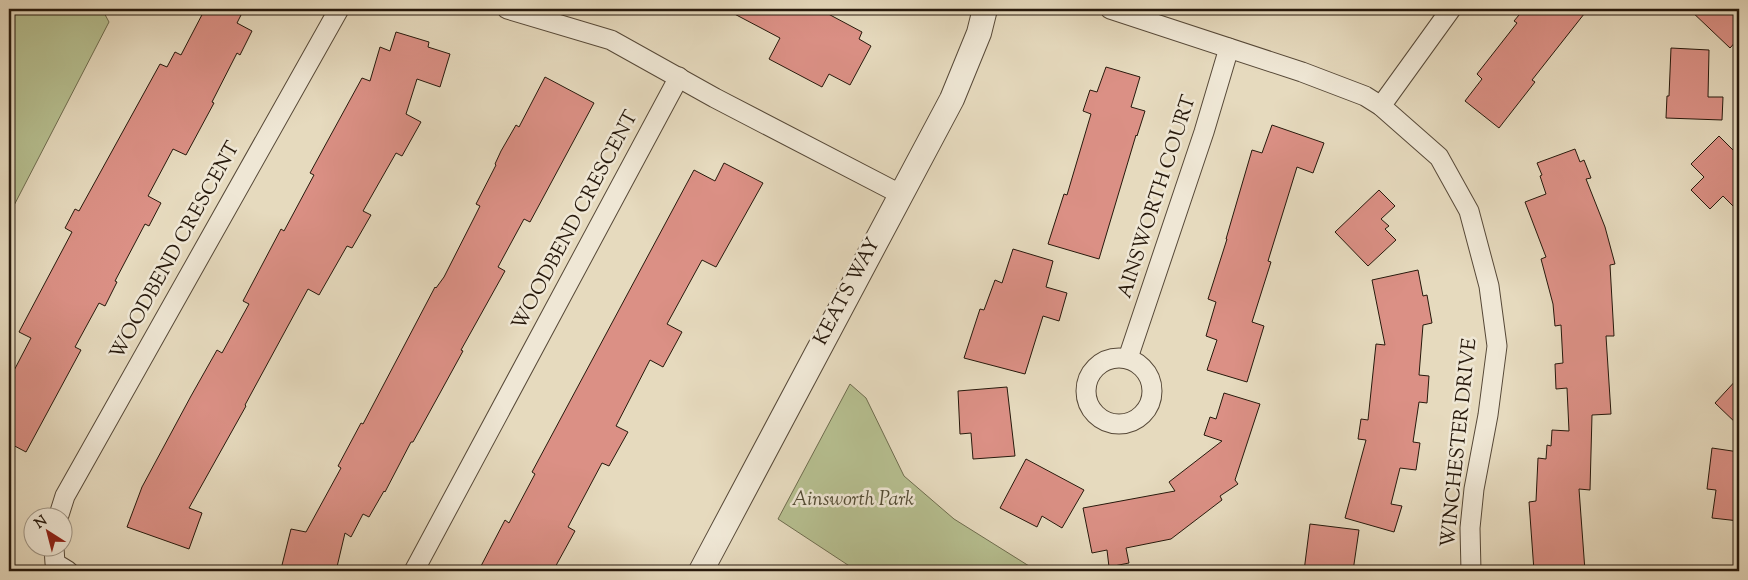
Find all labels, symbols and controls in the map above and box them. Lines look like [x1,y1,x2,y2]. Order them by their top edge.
street label: AINSWORTH COURT [1111,92,1205,302]
street label: WOODBEND CRESCENT [506,106,646,336]
street label: WOODBEND CRESCENT [104,137,248,365]
street label: KEATS WAY [807,233,889,351]
street label: WINCHESTER DRIVE [1435,337,1485,549]
park label: Ainsworth Park [792,486,914,515]
north arrow [22,508,72,558]
text: N [31,512,52,534]

